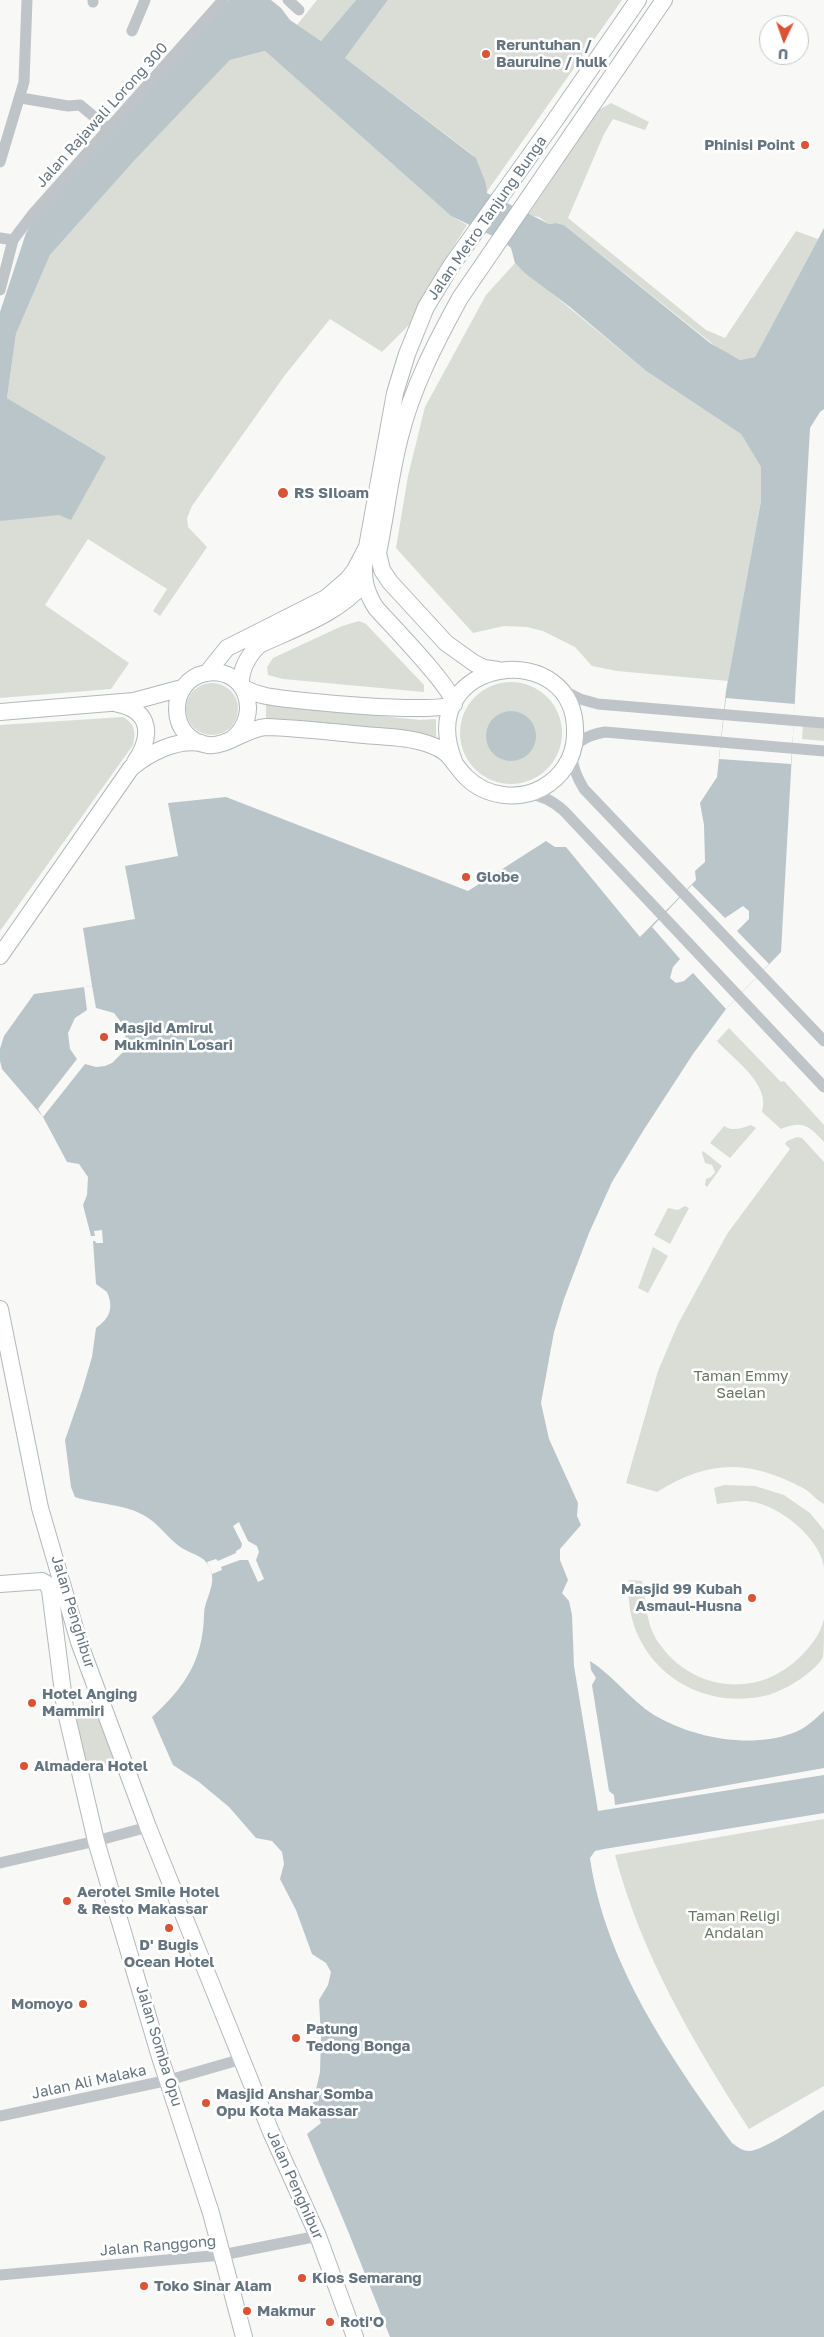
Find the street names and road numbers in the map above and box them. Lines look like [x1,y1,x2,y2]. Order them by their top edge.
street label: Jalan Rajawali Lorong 300 [32,39,172,191]
street label: Jalan Metro Tanjung Bunga [423,133,551,303]
street label: Jalan Penghibur [47,1553,99,1671]
street label: Jalan Somba Opu [132,1983,186,2109]
street label: Jalan Ali Malaka [30,2061,148,2103]
street label: Jalan Penghibur [263,2128,327,2242]
street label: Jalan Ranggong [99,2232,217,2260]

